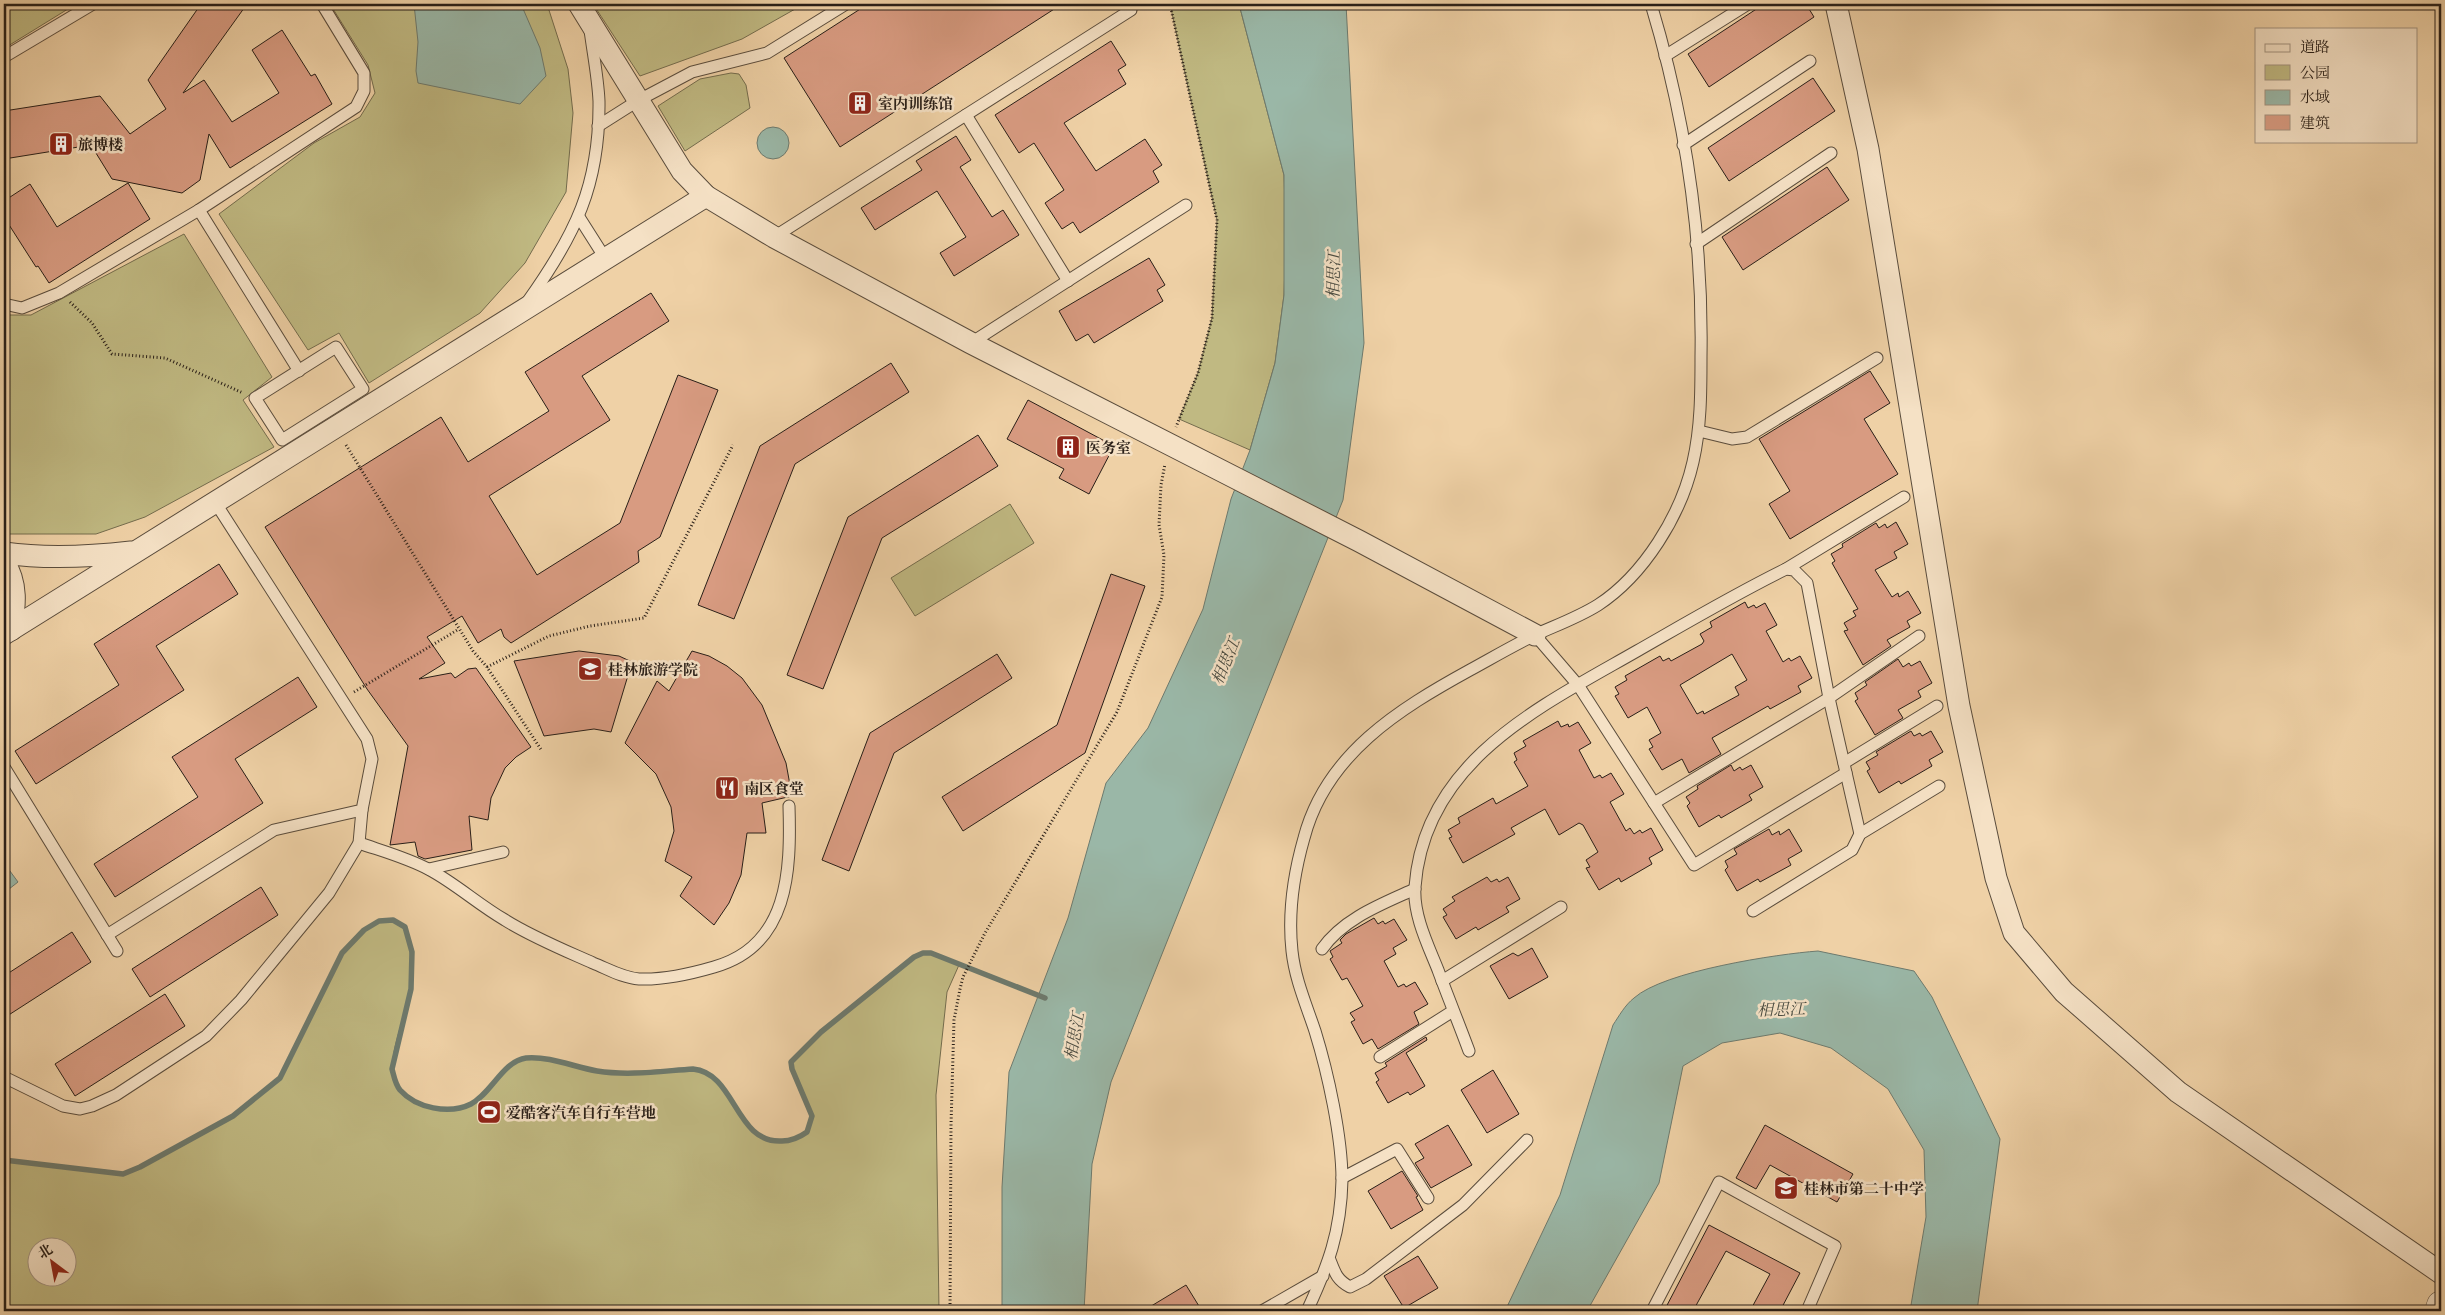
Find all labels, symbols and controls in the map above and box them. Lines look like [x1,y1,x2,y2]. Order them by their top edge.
legend [2255,28,2418,142]
text: 道路 [2300,37,2330,56]
text: 公园 [2300,63,2330,82]
text: 水域 [2300,87,2330,106]
building icon: 室内训练馆 [847,90,873,116]
place label: 室内训练馆 [878,94,953,113]
text: 建筑 [2300,113,2330,132]
building icon: 旅博楼 [48,131,74,157]
place label: 旅博楼 [78,135,123,154]
water label: 相思江 [1323,249,1343,299]
building icon: 医务室 [1055,434,1081,460]
place label: 医务室 [1086,438,1131,457]
water label: 相思江 [1206,633,1244,687]
school or university icon: 桂林旅游学院 [577,656,603,682]
place label: 桂林旅游学院 [608,660,698,679]
restaurant icon: 南区食堂 [714,775,740,801]
place label: 南区食堂 [744,779,804,798]
water label: 相思江 [1757,998,1807,1020]
water label: 相思江 [1060,1009,1088,1061]
sports icon: 爱酷客汽车自行车营地 [476,1099,502,1125]
place label: 爱酷客汽车自行车营地 [506,1103,656,1122]
school or university icon: 桂林市第二十中学 [1773,1175,1799,1201]
place label: 桂林市第二十中学 [1804,1179,1924,1198]
north arrow [28,1238,78,1288]
text: 北 [34,1240,56,1262]

